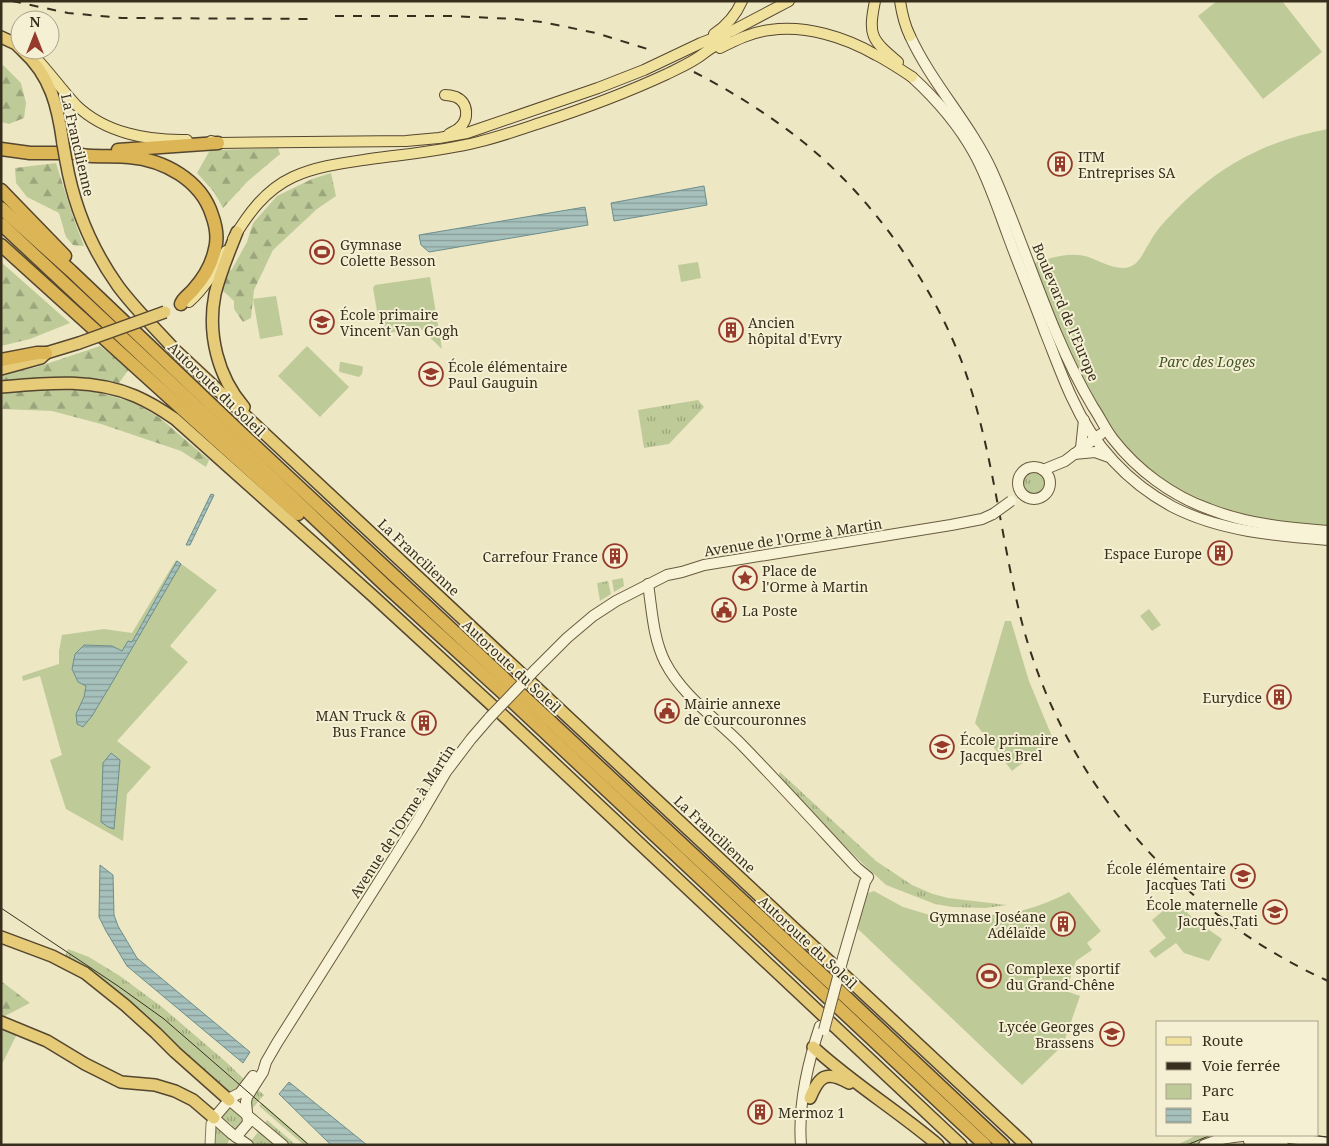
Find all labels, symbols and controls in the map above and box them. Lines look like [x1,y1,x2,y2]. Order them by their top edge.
north arrow [10,10,60,60]
text: N [29,12,41,31]
street label: La Francilienne [57,92,99,198]
place label: ITM Entreprises SA [1078,147,1176,182]
building icon: ITM Entreprises SA [1047,151,1073,177]
place label: Gymnase Colette Besson [340,235,436,270]
sports icon: Gymnase Colette Besson [309,239,335,265]
street label: Boulevard de l'Europe [1028,240,1104,384]
place label: École primaire Vincent Van Gogh [340,305,459,340]
school or university icon: École primaire Vincent Van Gogh [309,309,335,335]
place label: Ancien hôpital d'Evry [748,313,842,348]
building icon: Ancien hôpital d'Evry [718,317,744,343]
street label: Autoroute du Soleil [164,338,270,441]
park label: Parc des Loges [1158,352,1256,371]
place label: École élémentaire Paul Gauguin [448,357,568,392]
school or university icon: École élémentaire Paul Gauguin [418,361,444,387]
street label: La Francilienne [374,514,464,600]
street label: Avenue de l'Orme à Martin [703,514,883,560]
building icon: Espace Europe [1207,540,1233,566]
building icon: Carrefour France [602,543,628,569]
place label: Espace Europe [1104,544,1202,563]
place label: Carrefour France [483,547,598,566]
place label: Place de l'Orme à Martin [762,561,868,596]
place icon: Place de l'Orme à Martin [732,565,758,591]
public building icon: La Poste [711,597,737,623]
place label: La Poste [742,601,798,620]
street label: Autoroute du Soleil [459,615,566,717]
building icon: Eurydice [1266,684,1292,710]
place label: Eurydice [1202,688,1262,707]
place label: Mairie annexe de Courcouronnes [684,694,806,729]
public building icon: Mairie annexe de Courcouronnes [654,698,680,724]
place label: MAN Truck & Bus France [316,706,407,741]
building icon: MAN Truck & Bus France [411,710,437,736]
place label: École primaire Jacques Brel [959,730,1059,765]
school or university icon: École primaire Jacques Brel [929,734,955,760]
street label: Avenue de l'Orme à Martin [345,740,459,902]
street label: La Francilienne [670,791,760,877]
place label: École élémentaire Jacques Tati [1106,859,1227,894]
school or university icon: École élémentaire Jacques Tati [1230,863,1256,889]
street label: Autoroute du Soleil [755,891,862,993]
place label: École maternelle Jacques Tati [1146,895,1259,930]
school or university icon: École maternelle Jacques Tati [1262,899,1288,925]
place label: Gymnase Joséane Adélaïde [929,907,1046,942]
building icon: Gymnase Joséane Adélaïde [1050,911,1076,937]
place label: Complexe sportif du Grand-Chêne [1006,959,1122,994]
sports icon: Complexe sportif du Grand-Chêne [976,963,1002,989]
place label: Lycée Georges Brassens [999,1017,1094,1052]
school or university icon: Lycée Georges Brassens [1099,1021,1125,1047]
legend [1156,1021,1319,1136]
text: Route [1202,1030,1243,1050]
text: Voie ferrée [1202,1055,1280,1075]
text: Parc [1202,1080,1234,1100]
building icon: Mermoz 1 [747,1099,773,1125]
place label: Mermoz 1 [778,1103,845,1122]
text: Eau [1202,1105,1230,1125]

